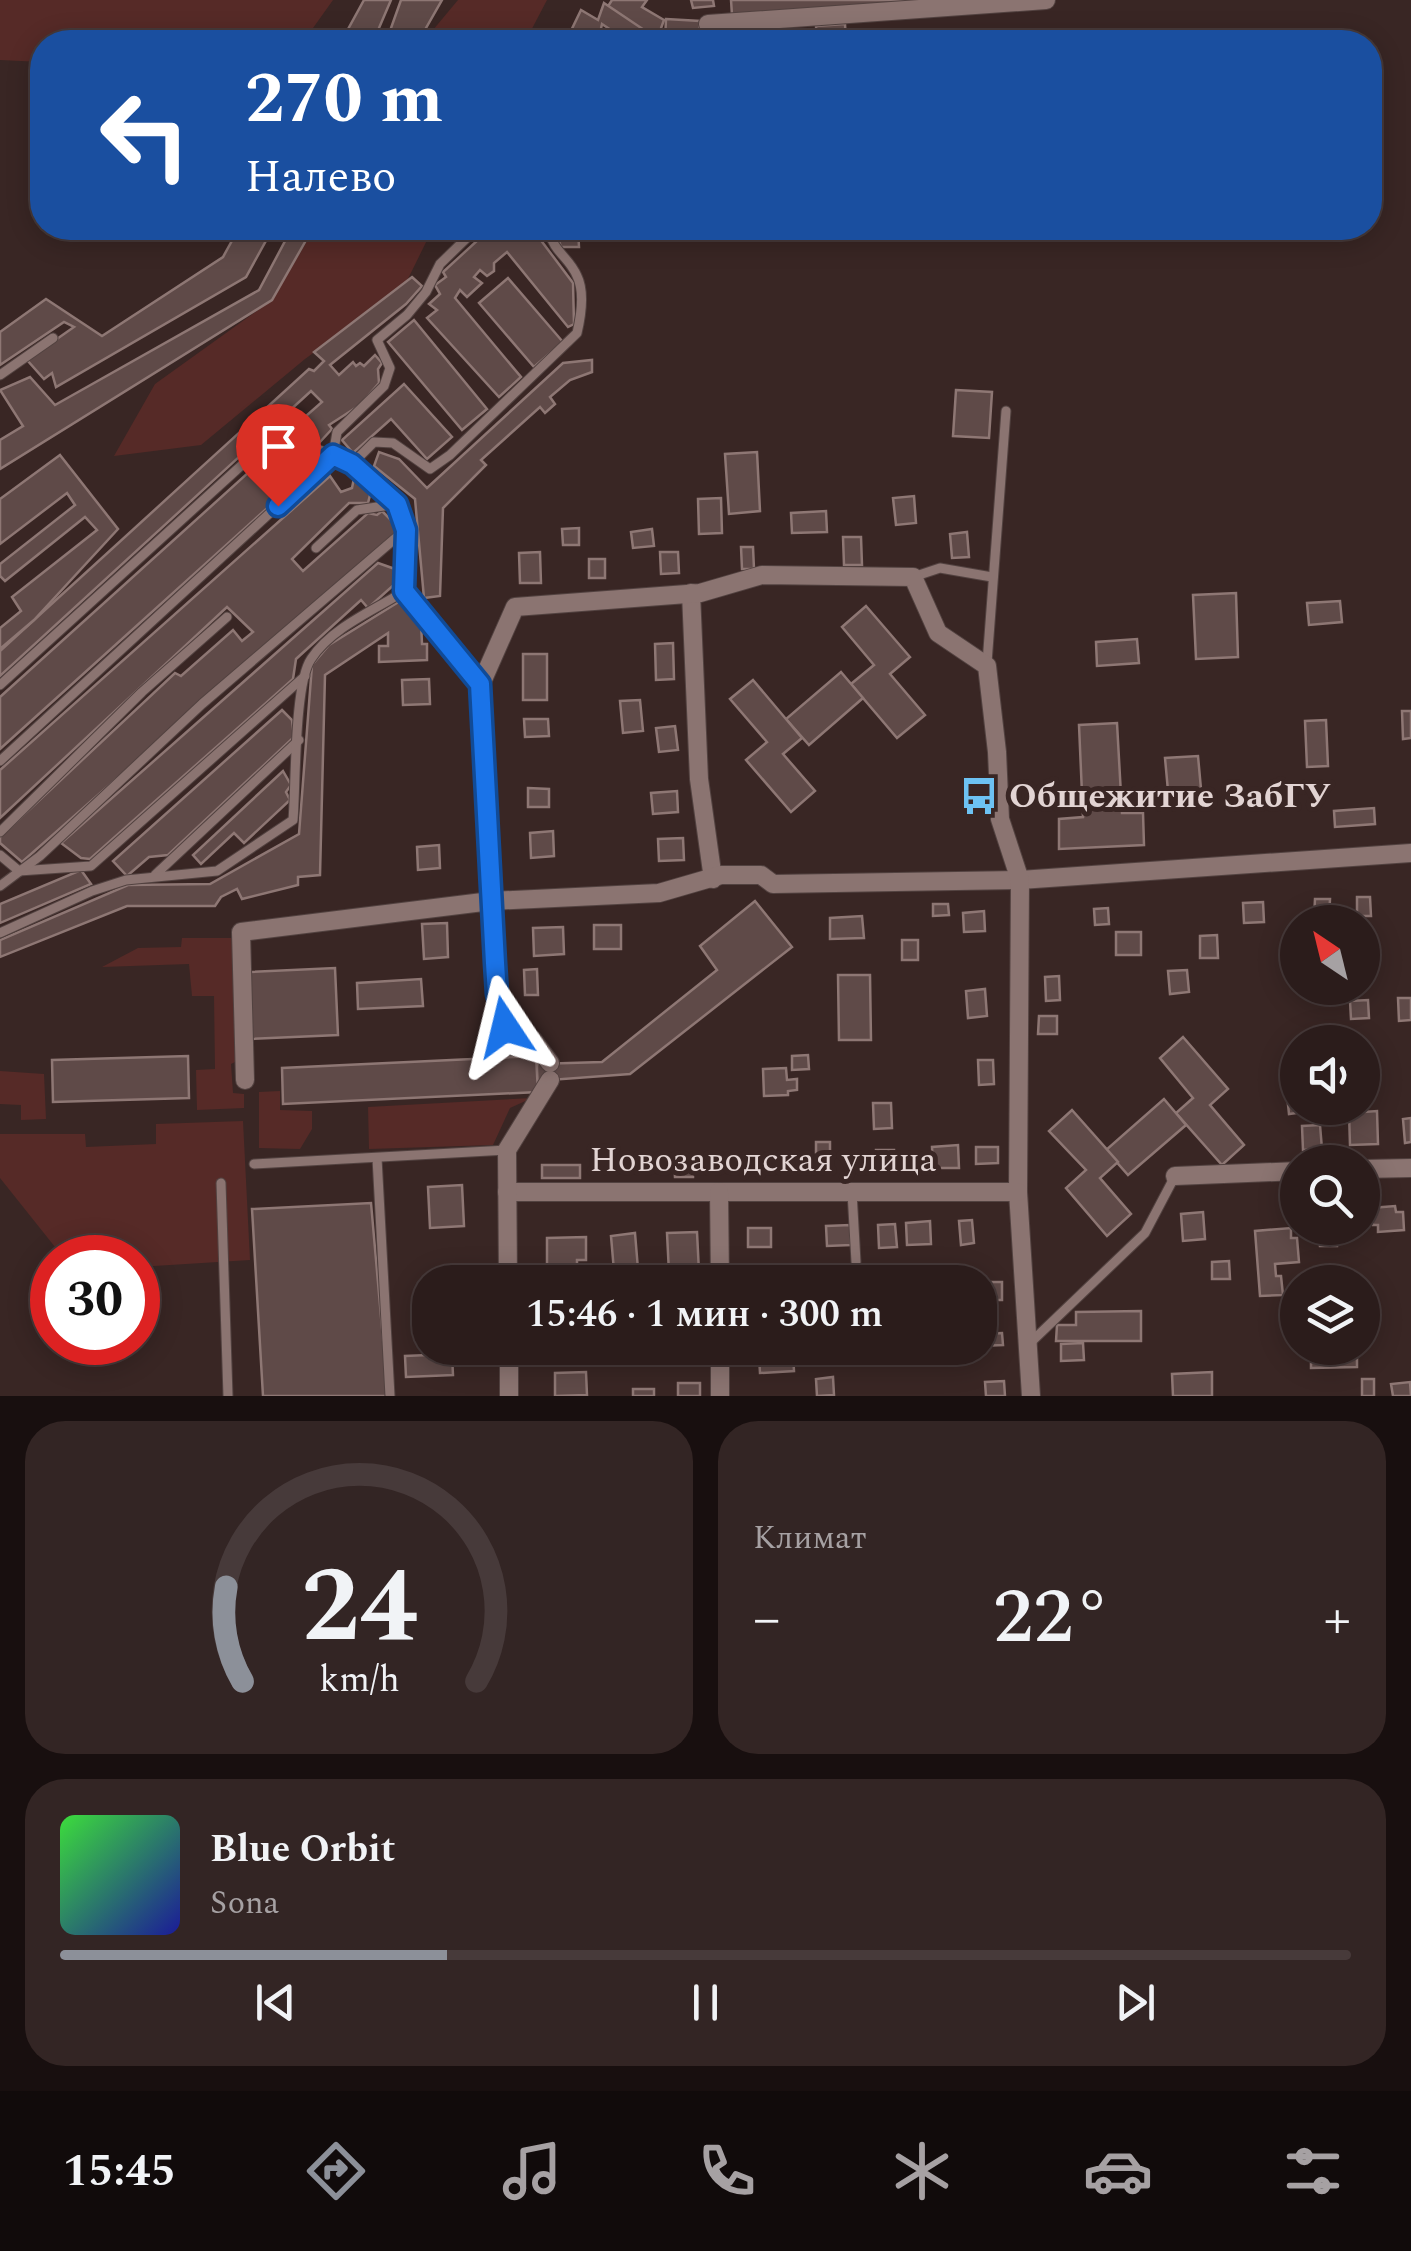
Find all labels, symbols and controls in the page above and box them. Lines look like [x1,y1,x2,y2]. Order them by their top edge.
text: 270 m [245,47,443,153]
icon: left [80,70,210,200]
text: Налево [245,143,396,212]
pin [236,404,321,507]
icon: arrive [251,419,306,474]
place label: Общежитие ЗабГУ [1009,770,1331,823]
bus stop icon: Общежитие ЗабГУ [958,775,1000,817]
north arrow [1280,905,1380,1005]
map controls [1280,905,1380,1365]
position arrow [453,975,557,1079]
button: sound [1280,1025,1380,1125]
street label: Новозаводская улица [589,1134,937,1187]
button: search [1280,1145,1380,1245]
speed limit sign: 30 [30,1235,160,1365]
button: layers [1280,1265,1380,1365]
text: 15:46 · 1 мин · 300 m [526,1286,883,1344]
text: Климат [753,1514,866,1563]
text: 24 [301,1529,417,1687]
text: 22° [993,1562,1111,1676]
text: − [753,1578,781,1661]
text: + [1323,1578,1351,1661]
text: km/h [319,1653,399,1708]
text: Blue Orbit [210,1821,395,1879]
text: Sona [210,1879,279,1928]
icon: previous [248,1975,303,2030]
icon: pause [678,1975,733,2030]
icon: next [1108,1975,1163,2030]
icon: directions [301,2136,371,2206]
icon: music [497,2136,567,2206]
icon: phone [692,2136,762,2206]
icon: climate [887,2136,957,2206]
icon: car [1083,2136,1153,2206]
icon: filters [1278,2136,1348,2206]
text: 15:45 [63,2137,176,2206]

